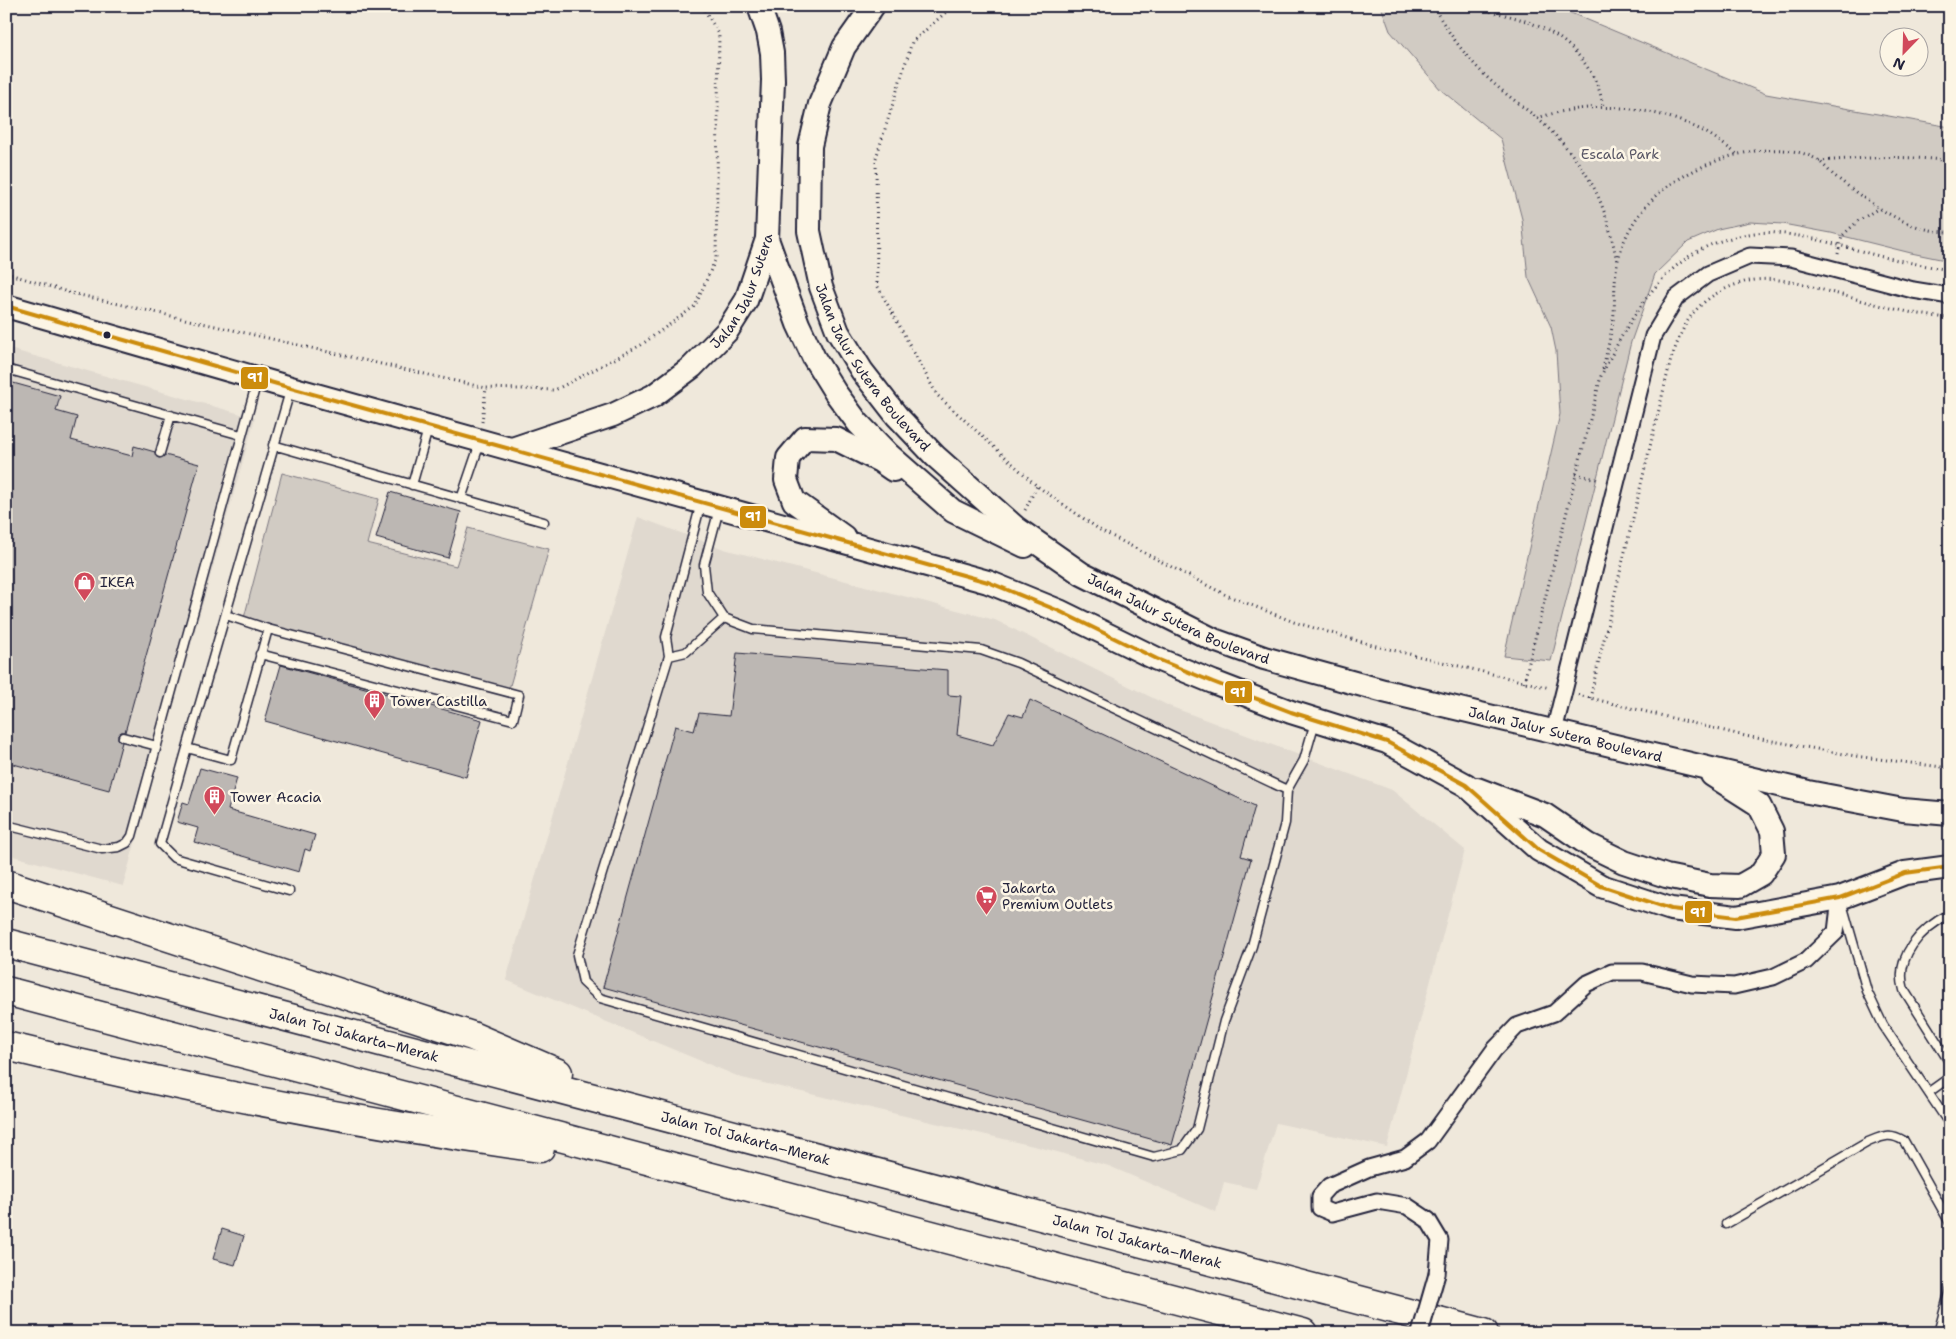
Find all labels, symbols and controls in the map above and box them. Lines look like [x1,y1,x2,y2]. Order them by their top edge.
north arrow [1878,28,1928,78]
text: N [1890,54,1908,74]
park label: Escala Park [1581,145,1659,163]
street label: Jalan Jalur Sutera [706,234,776,352]
street label: Jalan Jalur Sutera Boulevard [812,281,935,455]
unlabelled marker [102,330,112,340]
line badge: 91 [240,366,269,390]
text: 91 [247,368,263,386]
line badge: 91 [739,505,767,529]
text: 91 [745,507,761,525]
street label: Jalan Jalur Sutera Boulevard [1084,569,1272,668]
shop icon: IKEA [72,570,96,601]
place label: IKEA [100,573,135,591]
line badge: 91 [1224,680,1253,704]
text: 91 [1230,683,1246,701]
building icon: Tower Castilla [362,689,386,720]
place label: Tower Castilla [390,692,487,710]
street label: Jalan Jalur Sutera Boulevard [1466,702,1664,766]
building icon: Tower Acacia [202,785,226,816]
place label: Tower Acacia [230,788,321,806]
place label: Jakarta Premium Outlets [1002,879,1113,913]
supermarket icon: Jakarta Premium Outlets [974,884,998,915]
line badge: 91 [1684,900,1713,924]
text: 91 [1690,903,1706,921]
street label: Jalan Tol Jakarta–Merak [267,1004,441,1066]
street label: Jalan Tol Jakarta–Merak [659,1107,832,1169]
street label: Jalan Tol Jakarta–Merak [1051,1211,1224,1273]

